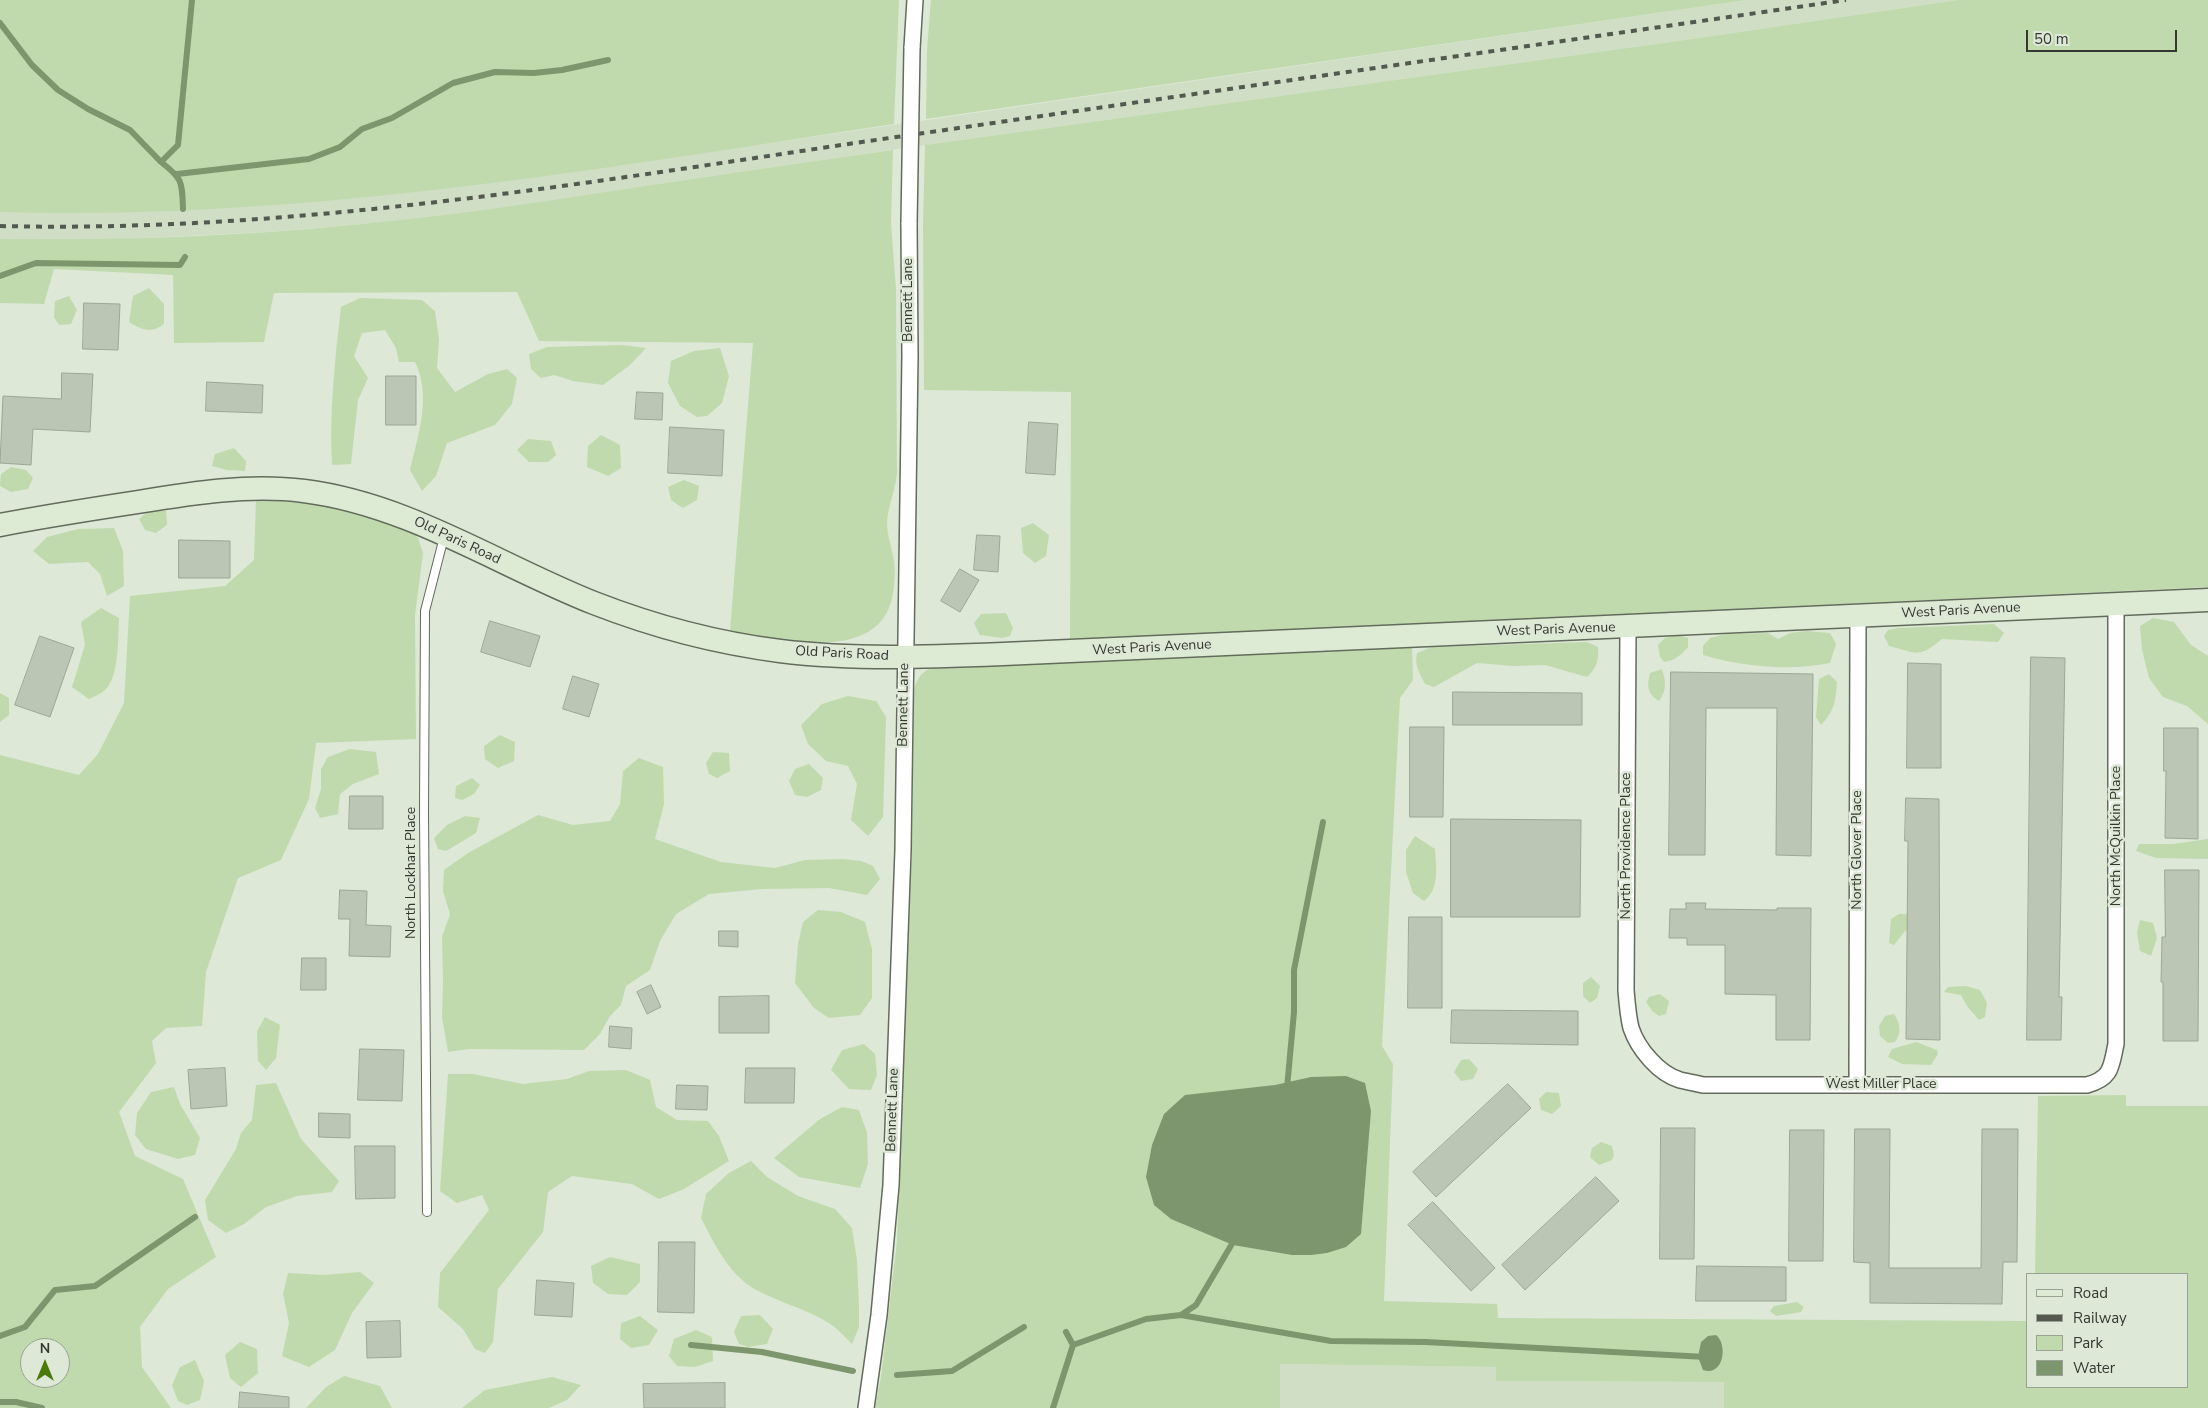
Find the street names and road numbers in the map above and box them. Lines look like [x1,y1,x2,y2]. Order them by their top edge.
street label: Bennett Lane [901,258,917,342]
street label: Old Paris Road [411,514,503,568]
street label: West Paris Avenue [1901,599,2021,623]
street label: West Paris Avenue [1496,620,1616,640]
street label: West Paris Avenue [1092,636,1212,660]
street label: Old Paris Road [795,643,889,665]
street label: Bennett Lane [895,663,913,747]
street label: North McQuilkin Place [2109,766,2125,906]
street label: North Providence Place [1619,773,1635,919]
street label: North Glover Place [1850,790,1866,910]
street label: North Lockhart Place [404,807,420,939]
street label: Bennett Lane [883,1068,903,1152]
street label: West Miller Place [1826,1077,1936,1093]

